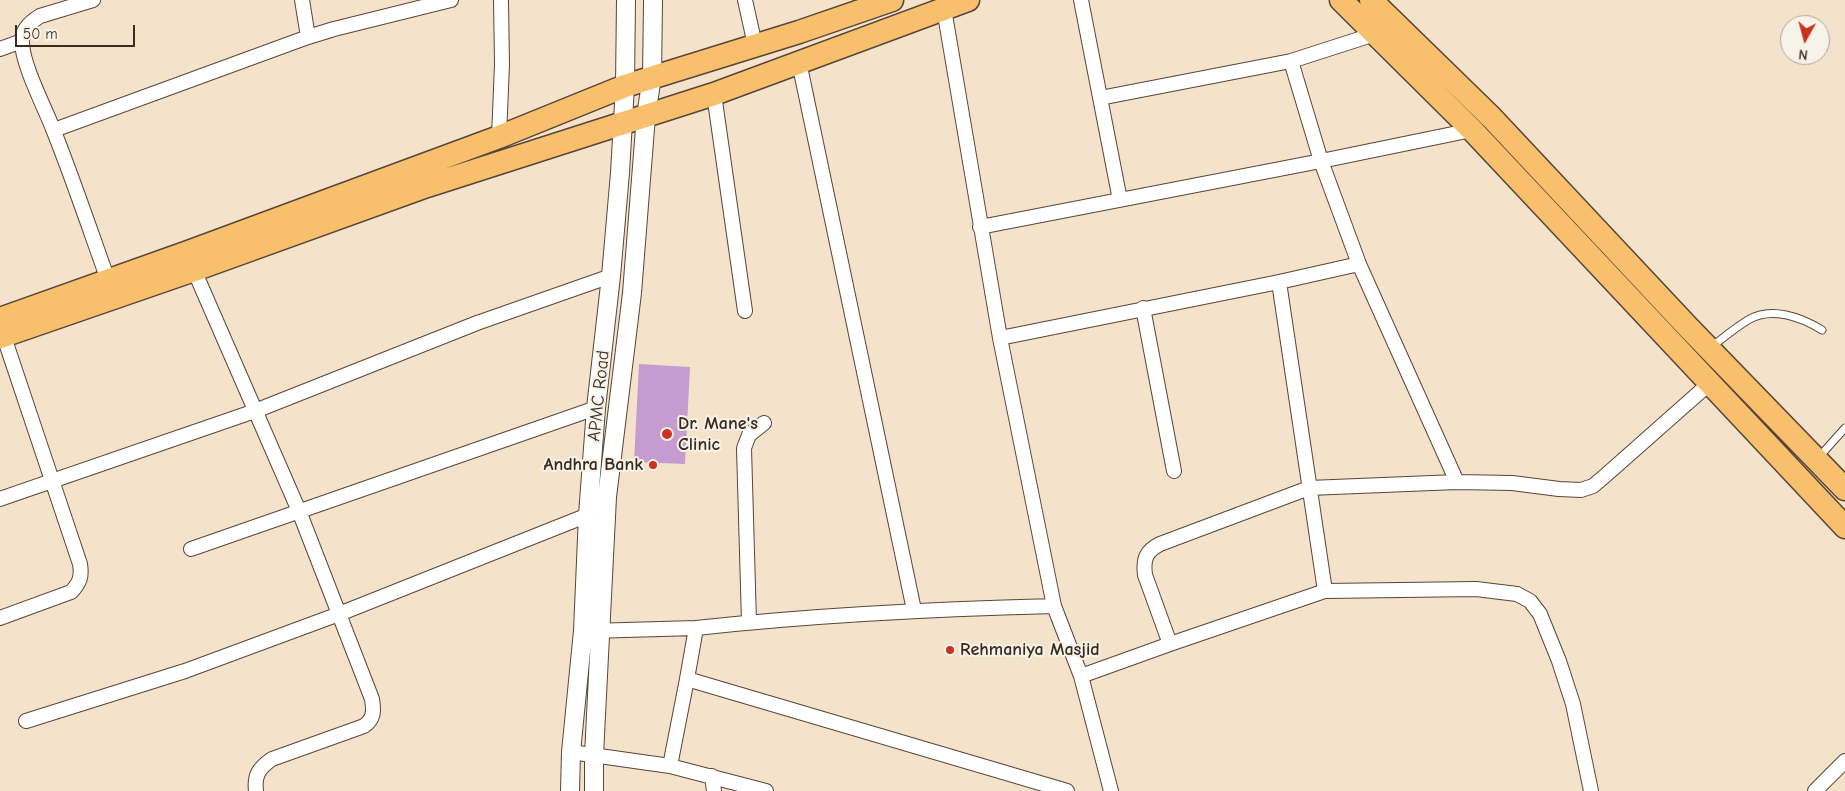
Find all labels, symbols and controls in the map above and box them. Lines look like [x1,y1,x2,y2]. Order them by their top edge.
scale bar [18,15,138,47]
north arrow [1780,15,1830,65]
text: 50 m [23,25,58,43]
text: N [1798,45,1809,63]
street label: APMC Road [583,349,615,443]
place label: Dr. Mane's Clinic [678,413,758,456]
marker: Dr. Mane's Clinic [660,427,674,441]
place label: Andhra Bank [543,454,643,476]
marker: Andhra Bank [647,459,659,471]
place label: Rehmaniya Masjid [960,639,1100,661]
marker: Rehmaniya Masjid [944,644,956,656]

